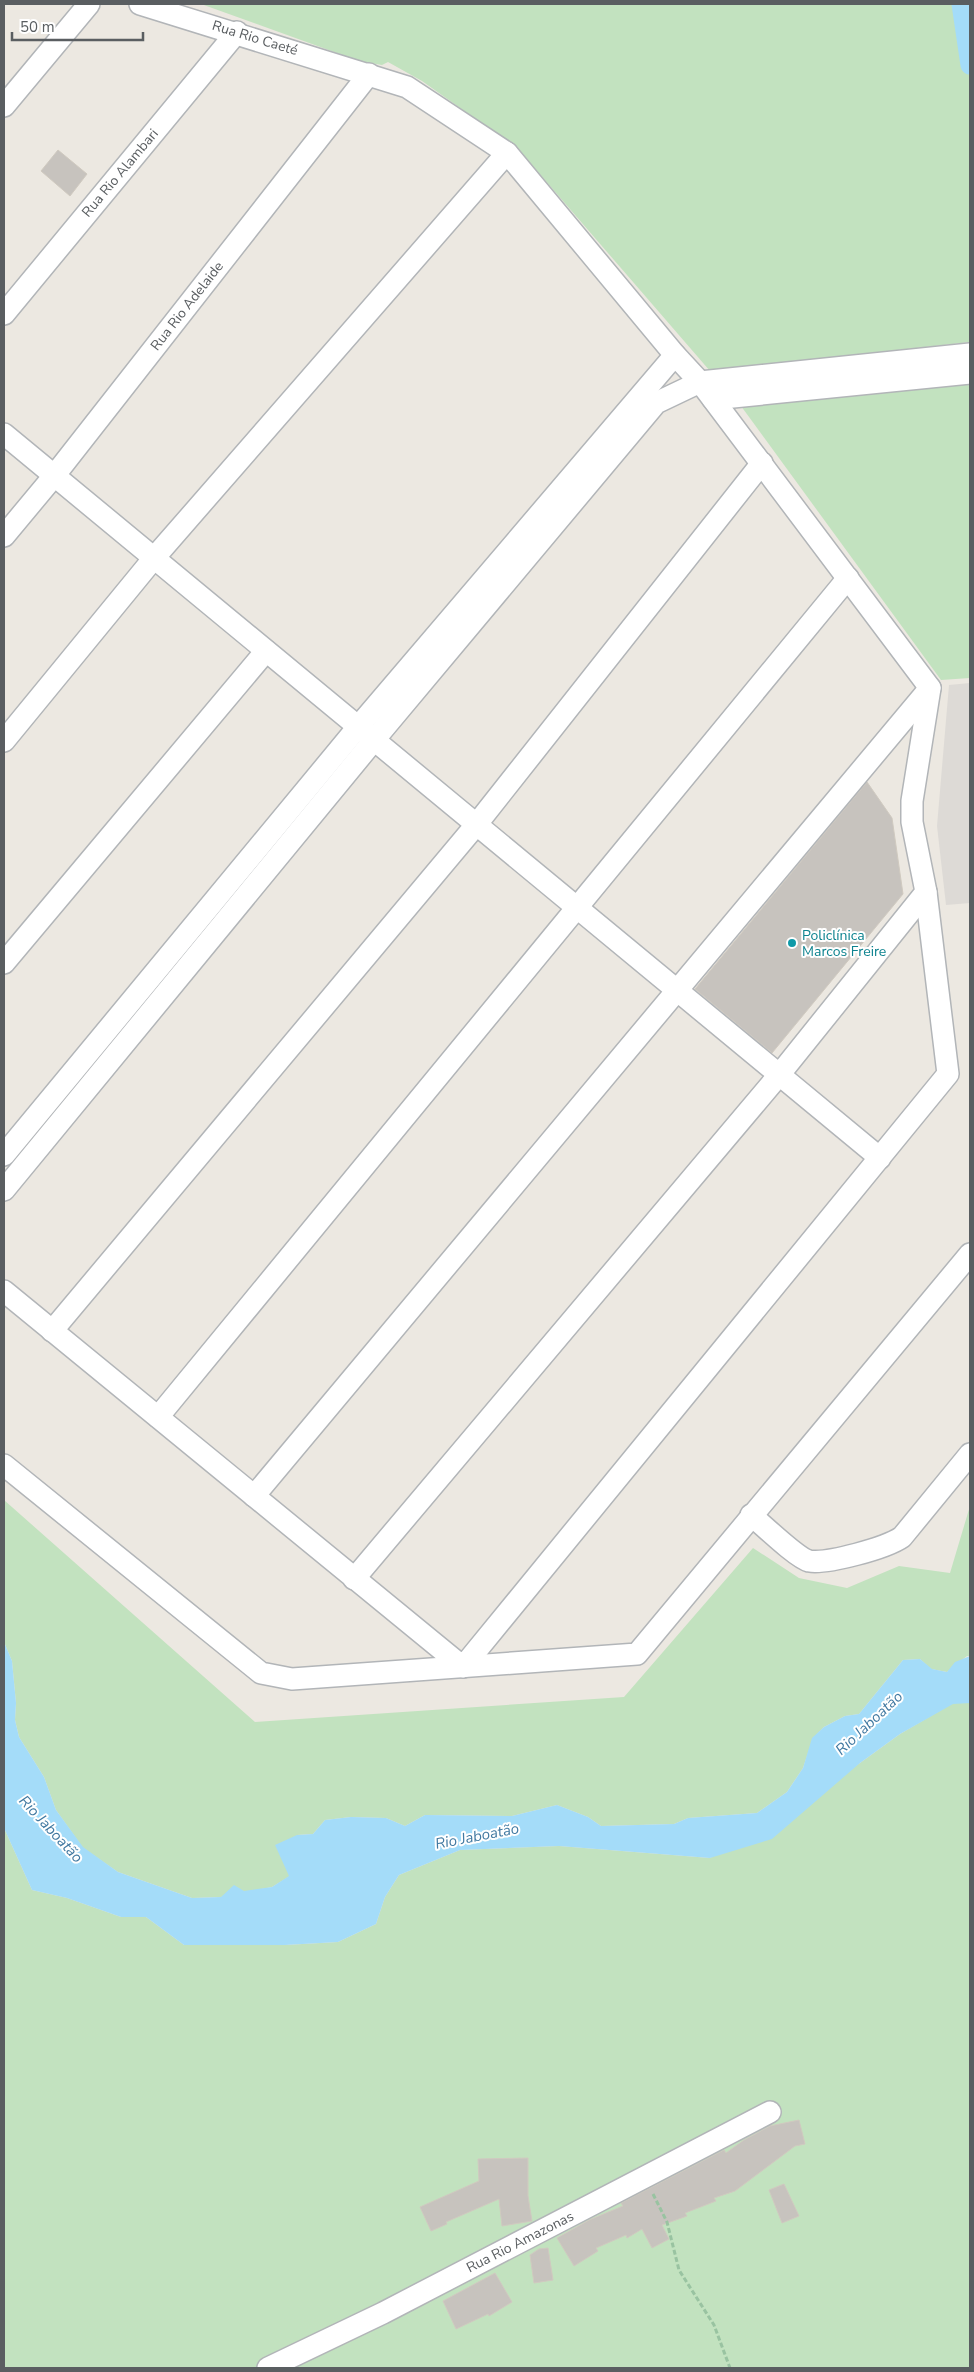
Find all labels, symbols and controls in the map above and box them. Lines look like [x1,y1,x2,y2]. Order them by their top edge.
scale bar [12,10,144,42]
street label: Rua Rio Caeté [210,16,300,60]
text: 50 m [20,17,55,37]
street label: Rua Rio Alambari [77,125,163,221]
street label: Rua Rio Adelaide [146,257,228,355]
place label: Policlínica Marcos Freire [802,926,886,961]
marker: Policlínica Marcos Freire [786,937,798,949]
water label: Rio Jaboatão [831,1687,907,1759]
water label: Rio Jaboatão [15,1791,87,1867]
water label: Rio Jaboatão [433,1818,521,1854]
street label: Rua Rio Amazonas [463,2207,577,2277]

